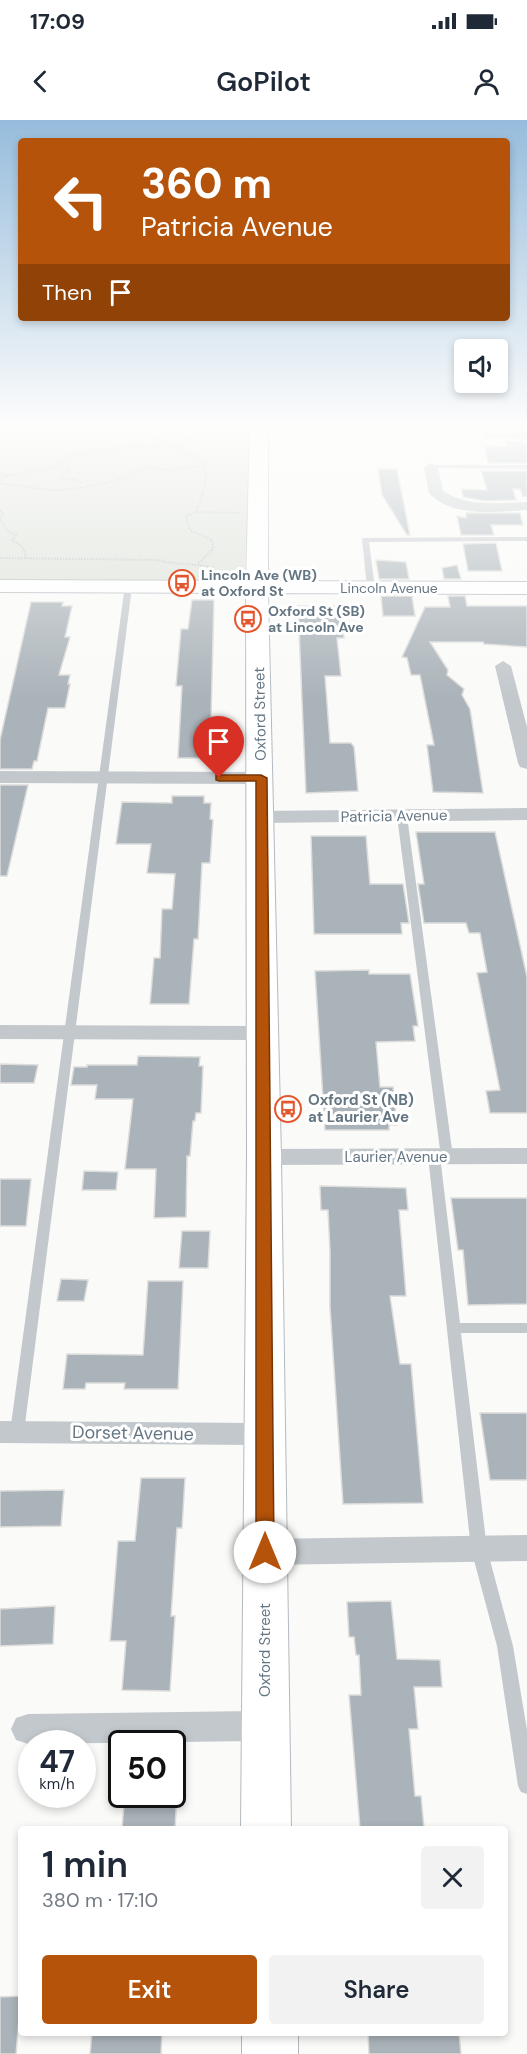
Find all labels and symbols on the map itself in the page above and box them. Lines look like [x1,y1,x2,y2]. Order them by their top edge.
place label: Lincoln Ave (WB) at Oxford St [201,566,317,600]
bus stop icon: Lincoln Ave (WB) at Oxford St [167,568,197,598]
street label: Lincoln Avenue [340,579,438,597]
place label: Oxford St (SB) at Lincoln Ave [268,602,365,636]
bus stop icon: Oxford St (SB) at Lincoln Ave [233,604,263,634]
street label: Oxford Street [249,667,271,761]
pin [193,716,244,778]
street label: Patricia Avenue [341,805,447,827]
place label: Oxford St (NB) at Laurier Ave [308,1090,414,1127]
bus stop icon: Oxford St (NB) at Laurier Ave [273,1094,303,1124]
street label: Laurier Avenue [345,1147,447,1167]
street label: Dorset Avenue [72,1420,194,1446]
position arrow [233,1520,297,1584]
street label: Oxford Street [255,1603,275,1697]
speed limit sign: 50 [108,1730,186,1808]

